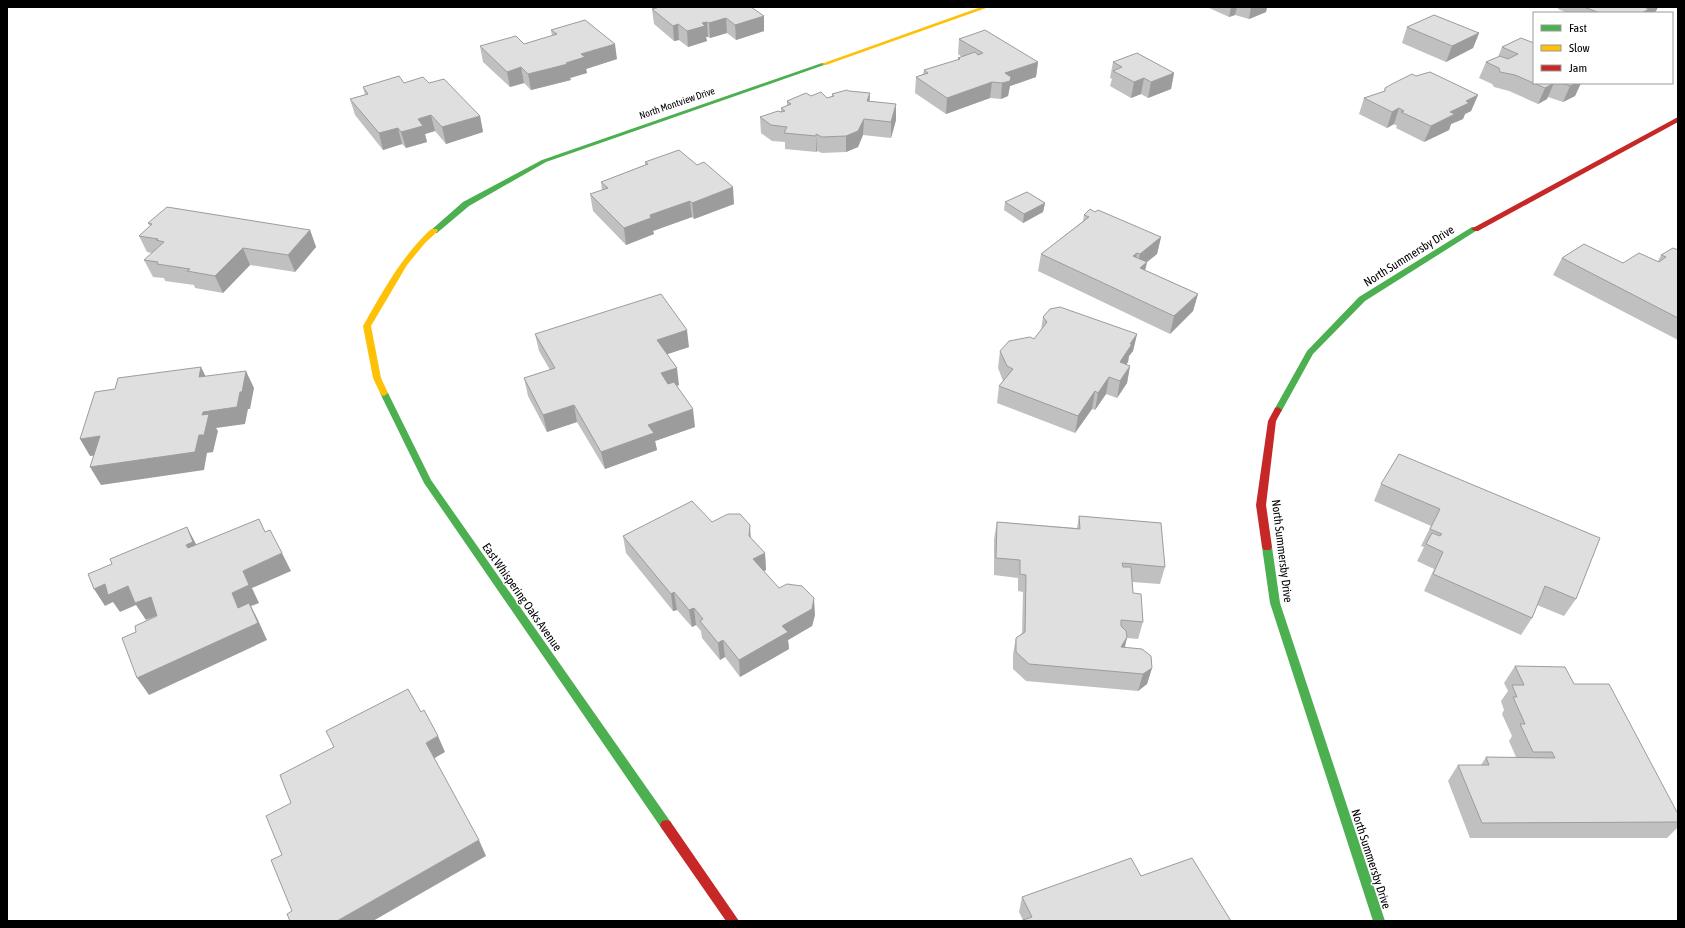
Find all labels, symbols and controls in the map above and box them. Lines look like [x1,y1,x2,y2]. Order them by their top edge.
legend [1533,12,1673,84]
text: Fast [1569,21,1587,35]
text: Slow [1569,41,1590,55]
text: Jam [1569,61,1587,75]
street label: North Montview Drive [638,85,717,121]
street label: North Summersby Drive [1361,223,1457,289]
street label: North Summersby Drive [1269,499,1295,603]
street label: East Whispering Oaks Avenue [479,540,565,654]
street label: North Summersby Drive [1348,807,1394,911]

